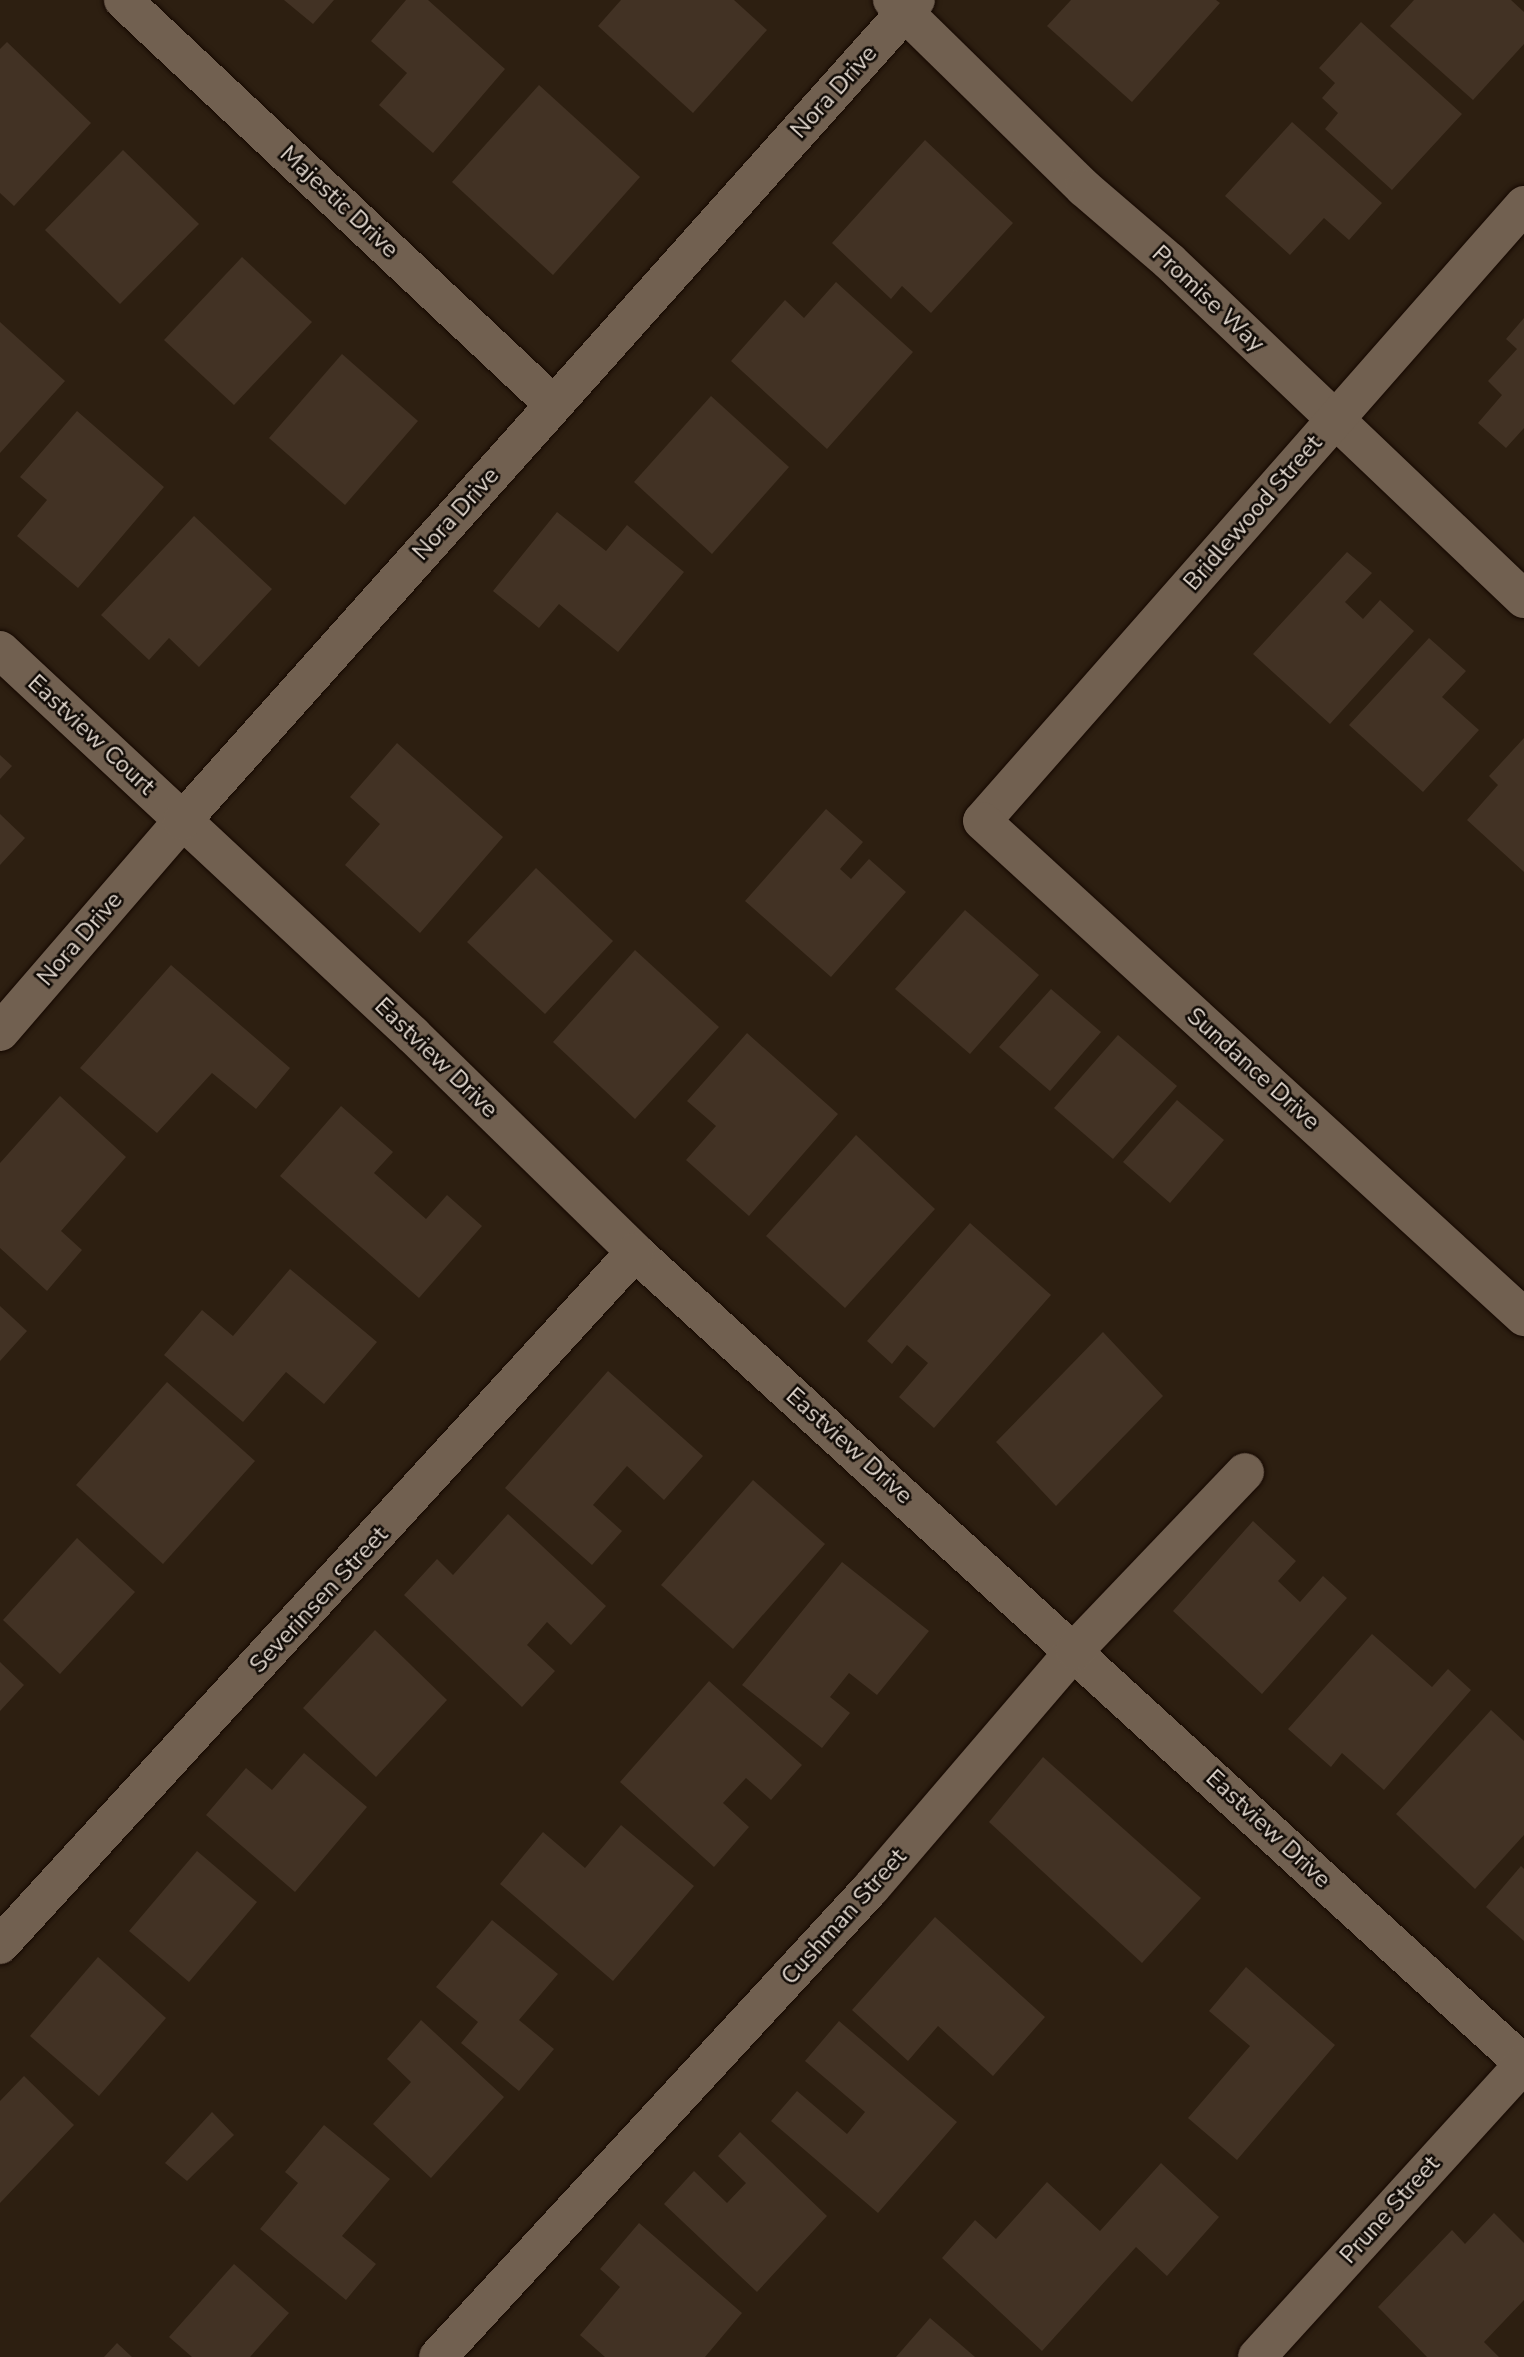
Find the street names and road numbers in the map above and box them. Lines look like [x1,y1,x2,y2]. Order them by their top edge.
street label: Nora Drive [785,39,883,145]
street label: Majestic Drive [274,140,404,264]
street label: Promise Way [1146,240,1270,358]
street label: Bridlewood Street [1178,429,1328,597]
street label: Nora Drive [407,461,505,567]
street label: Eastview Court [22,669,160,801]
street label: Nora Drive [31,886,129,992]
street label: Eastview Drive [368,992,504,1124]
street label: Sundance Drive [1181,1002,1325,1136]
street label: Eastview Drive [780,1382,918,1510]
street label: Severinsen Street [244,1521,394,1679]
street label: Eastview Drive [1200,1764,1336,1894]
street label: Cushman Street [775,1843,913,1991]
street label: Prune Street [1334,2150,1446,2270]

